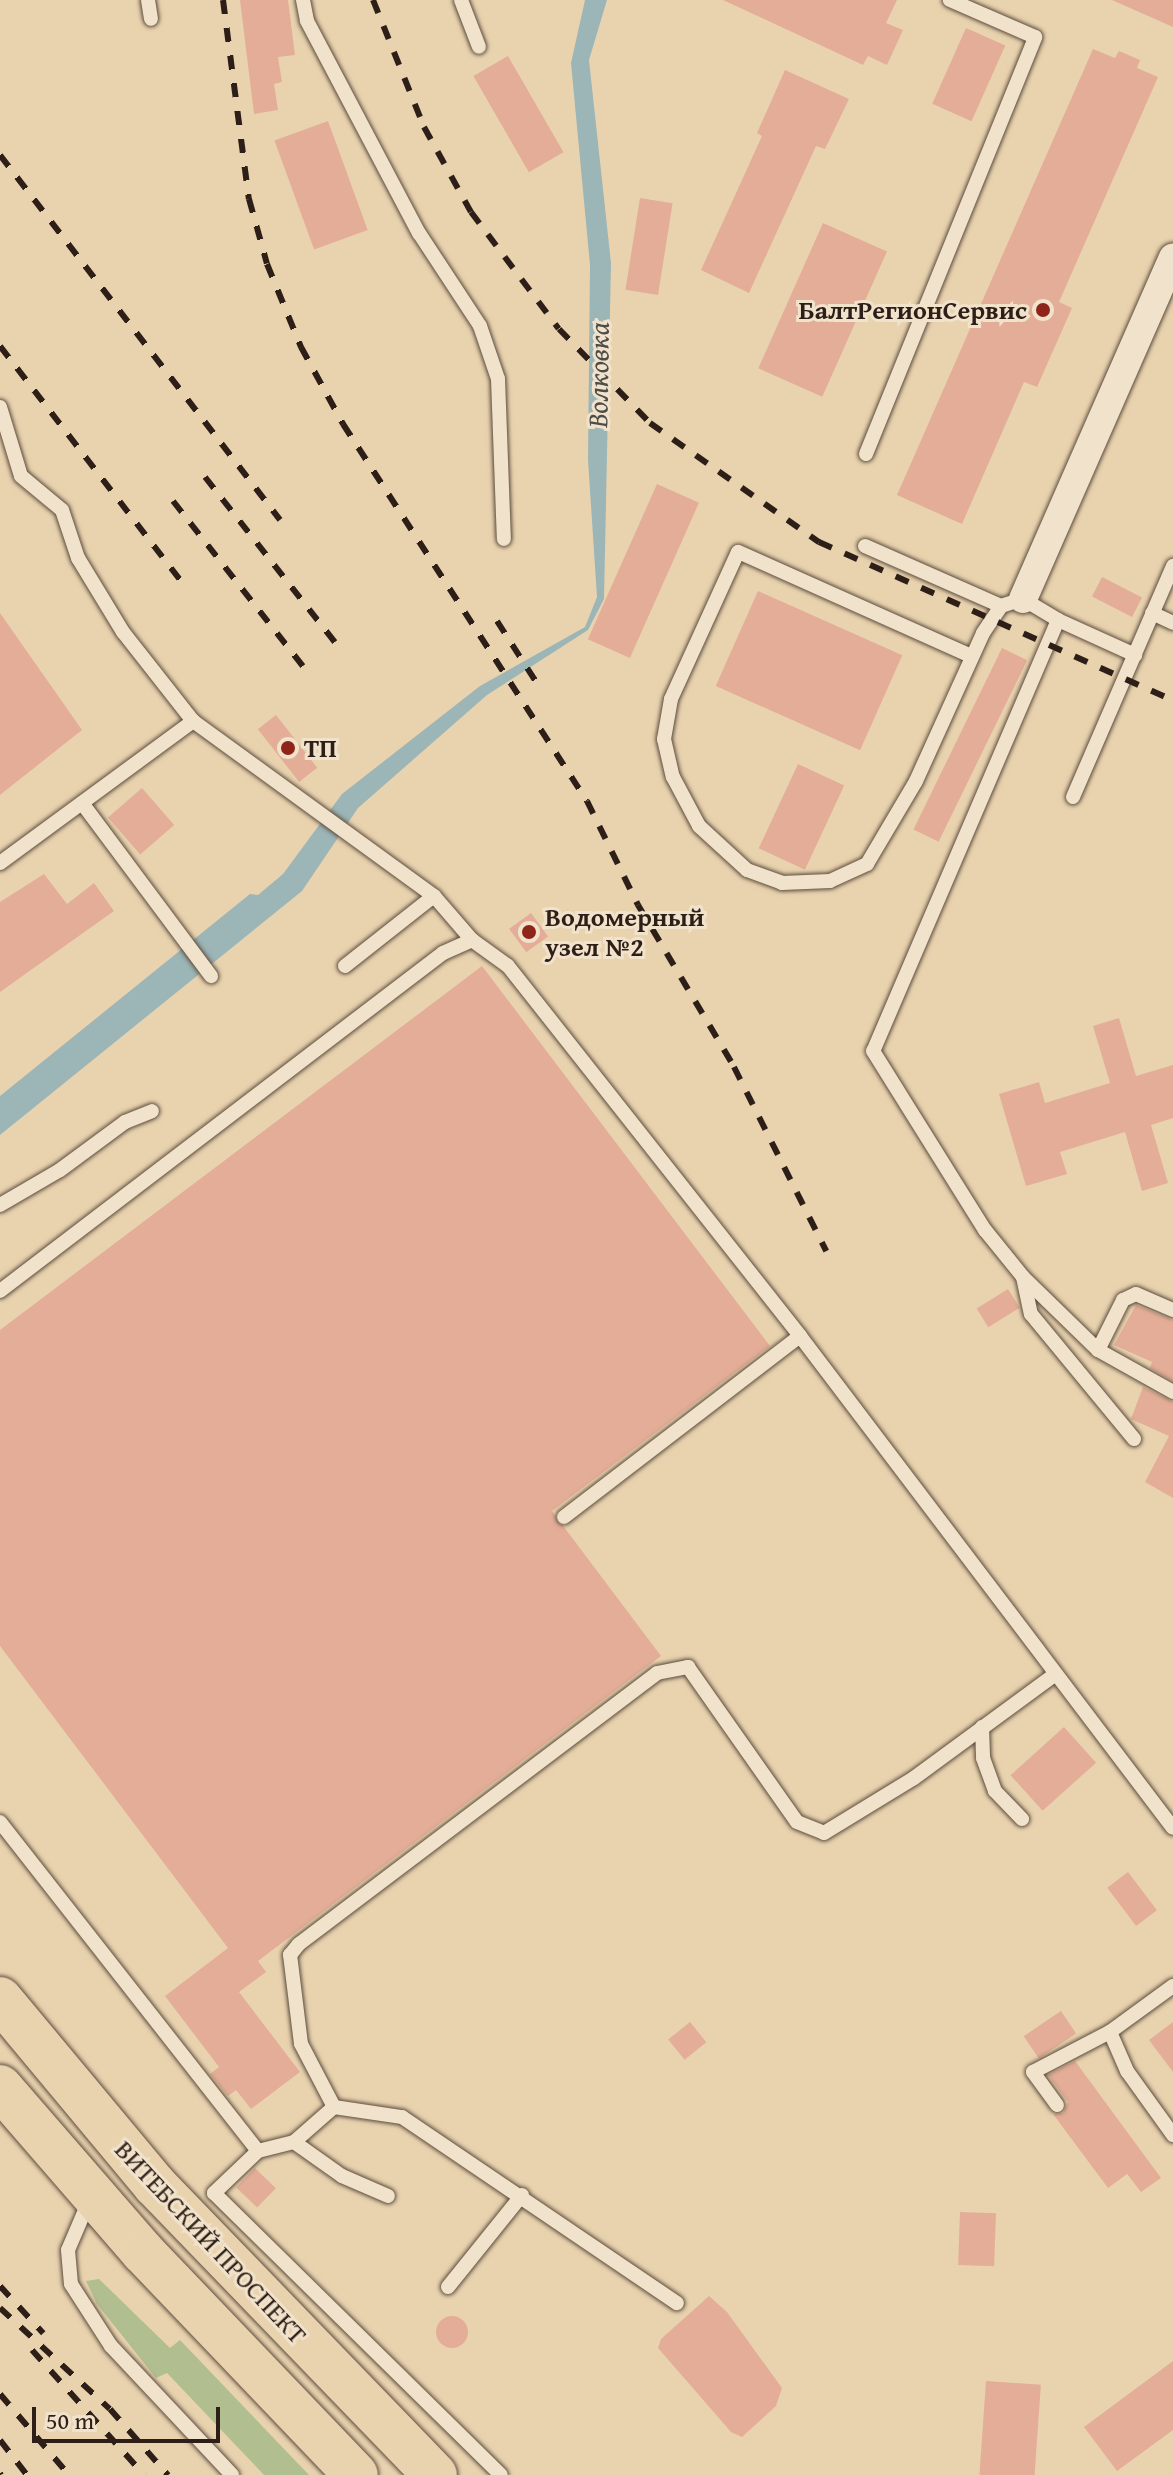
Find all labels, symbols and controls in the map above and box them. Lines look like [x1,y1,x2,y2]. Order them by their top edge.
place label: БалтРегионСервис [799,294,1027,326]
marker: БалтРегионСервис [1034,301,1052,319]
water label: Волковка [580,322,616,428]
place label: ТП [304,732,337,764]
marker: ТП [279,739,297,757]
place label: Водомерный узел №2 [545,901,704,962]
marker: Водомерный узел №2 [520,923,538,941]
street label: ВИТЕБСКИЙ ПРОСПЕКТ [109,2134,313,2350]
scale bar [36,2391,224,2441]
text: 50 m [46,2403,94,2438]

